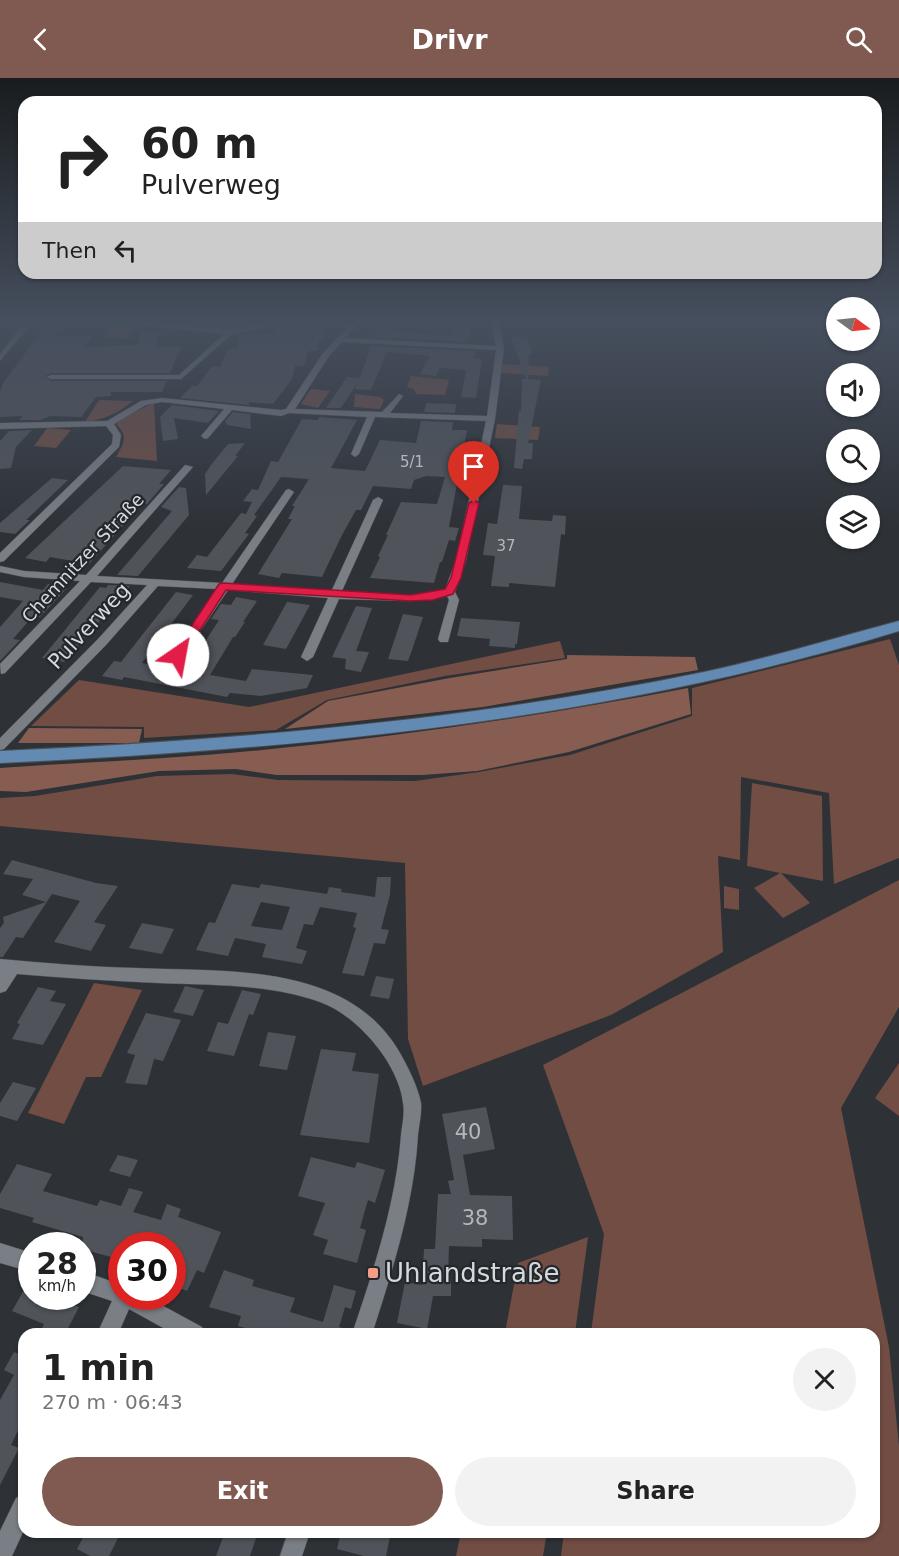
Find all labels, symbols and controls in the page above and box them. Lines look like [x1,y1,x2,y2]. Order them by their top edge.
icon: back [24,23,57,56]
icon: search [842,23,875,56]
text: Drivr [412,24,487,55]
text: 60 m [141,119,258,168]
icon: right [42,120,120,198]
text: Pulverweg [141,169,281,200]
icon: left [109,234,142,267]
text: Then [42,238,97,263]
north arrow [826,297,880,351]
map controls [826,297,880,549]
button: sound [826,363,880,417]
button: search [826,429,880,483]
pin [448,441,499,503]
icon: arrive [457,450,490,483]
house number: 5/1 [400,453,424,471]
street label: Chemnitzer Straße [17,489,148,627]
button: layers [826,495,880,549]
house number: 37 [496,537,516,555]
street label: Pulverweg [43,578,135,674]
position arrow [146,623,210,687]
house number: 40 [455,1120,481,1144]
house number: 38 [462,1206,488,1230]
speed limit sign: 30 [108,1232,186,1310]
text: 28 [36,1246,78,1281]
place label: Uhlandstraße [385,1258,559,1288]
marker: Uhlandstraße [366,1266,380,1280]
text: km/h [38,1277,76,1295]
text: 1 min [42,1347,155,1388]
button: close [793,1348,856,1411]
text: 270 m · 06:43 [42,1390,183,1414]
button: Exit [42,1457,443,1526]
button: Share [455,1457,856,1526]

